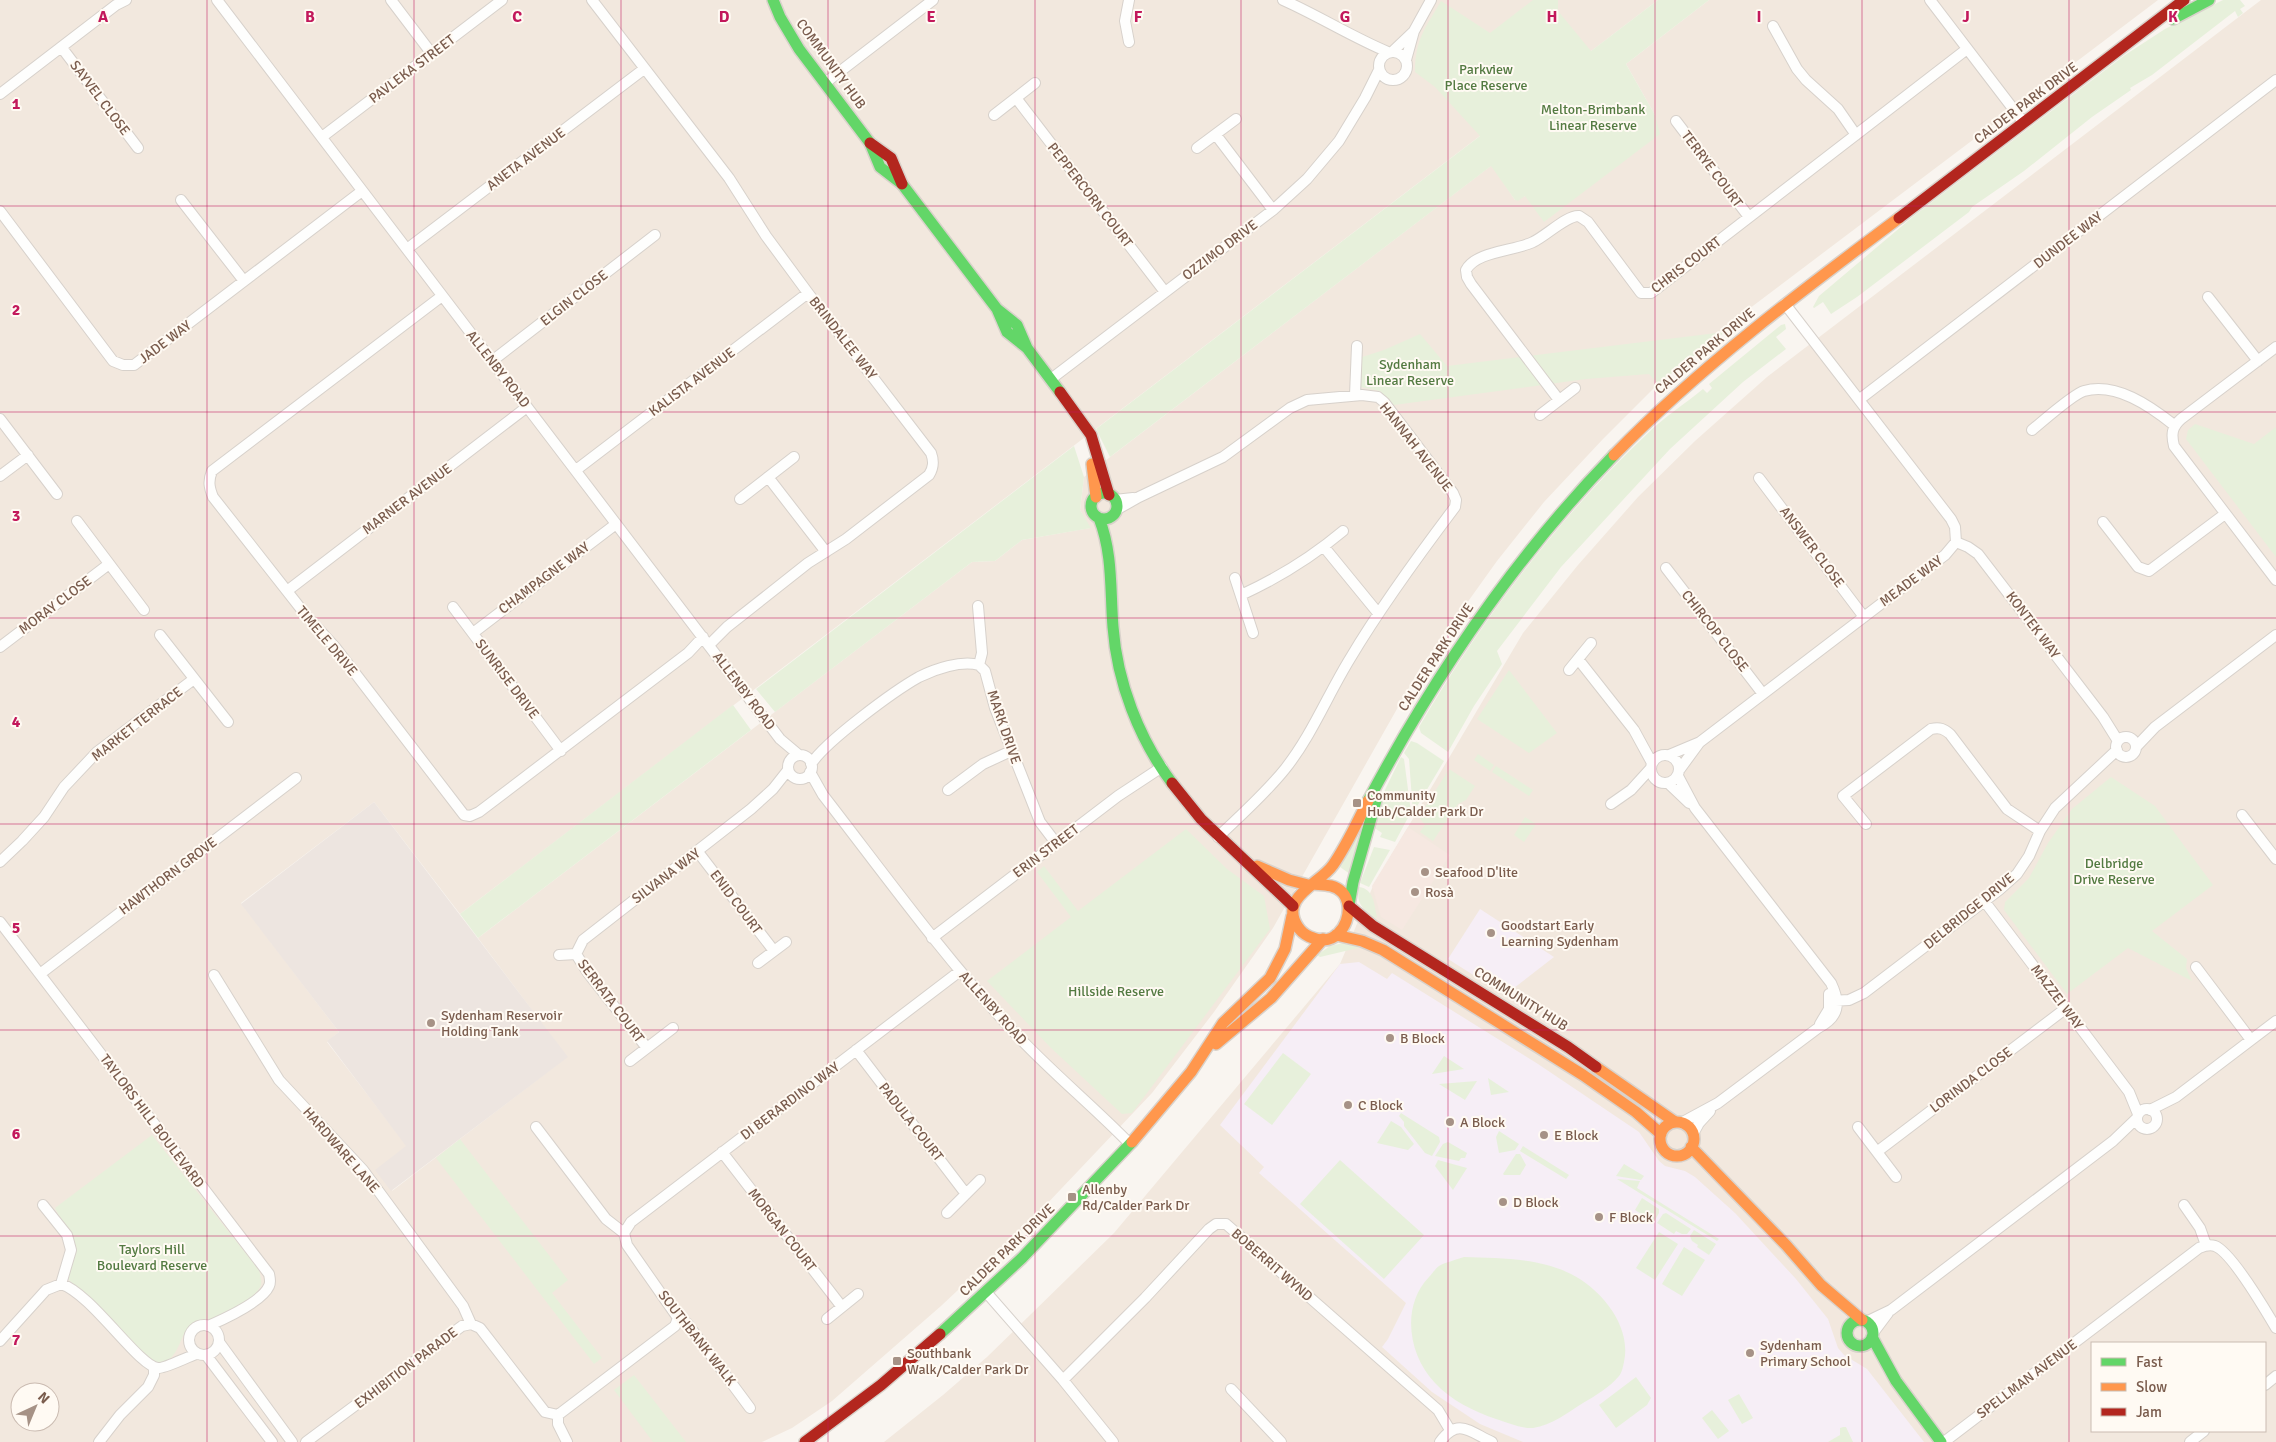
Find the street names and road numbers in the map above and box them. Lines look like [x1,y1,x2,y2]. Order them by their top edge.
street label: COMMUNITY HUB [793,16,869,112]
street label: PAVLEKA STREET [366,31,459,107]
street label: SAYVEL CLOSE [66,57,134,139]
street label: CALDER PARK DRIVE [1971,58,2081,148]
street label: ANETA AVENUE [483,124,569,194]
street label: TERRYE COURT [1678,127,1746,211]
street label: PEPPERCORN COURT [1044,139,1136,251]
street label: DUNDEE WAY [2030,208,2106,272]
street label: OZZIMO DRIVE [1179,216,1261,284]
street label: CHRIS COURT [1648,233,1724,297]
street label: ELGIN CLOSE [537,266,611,330]
street label: BRINDALEE WAY [805,293,881,383]
street label: CALDER PARK DRIVE [1651,304,1759,398]
street label: JADE WAY [136,317,194,367]
street label: ALLENBY ROAD [463,327,533,411]
street label: KALISTA AVENUE [645,344,739,420]
street label: HANNAH AVENUE [1376,399,1456,495]
street label: MARNER AVENUE [359,460,455,538]
street label: ANSWER CLOSE [1776,503,1848,591]
street label: CHAMPAGNE WAY [495,538,593,618]
street label: MEADE WAY [1876,552,1946,610]
street label: MORAY CLOSE [15,572,95,638]
street label: CHIRCOP CLOSE [1678,587,1752,675]
street label: KONTEK WAY [2002,588,2064,662]
street label: CALDER PARK DRIVE [1395,600,1477,714]
street label: TIMELE DRIVE [293,603,361,679]
street label: SUNRISE DRIVE [471,636,543,722]
street label: ALLENBY ROAD [709,649,779,733]
street label: MARKET TERRACE [88,683,186,765]
street label: MARK DRIVE [983,688,1025,766]
street label: ERIN STREET [1010,821,1083,881]
street label: HAWTHORN GROVE [116,834,220,918]
street label: SILVANA WAY [628,845,704,907]
street label: ENID COURT [706,867,766,937]
street label: DELBRIDGE DRIVE [1920,869,2018,953]
street label: SERRATA COURT [574,956,648,1046]
street label: MAZZEI WAY [2027,961,2087,1033]
street label: COMMUNITY HUB [1471,963,1571,1035]
street label: ALLENBY ROAD [955,968,1031,1048]
street label: LORINDA CLOSE [1926,1043,2016,1117]
street label: TAYLORS HILL BOULEVARD [96,1051,208,1191]
street label: DI BERARDINO WAY [737,1058,843,1144]
street label: PADULA COURT [875,1079,947,1165]
street label: HARDWARE LANE [299,1104,383,1196]
street label: MORGAN COURT [744,1185,820,1275]
street label: CALDER PARK DRIVE [956,1200,1058,1300]
street label: BOBERRIT WYND [1228,1225,1316,1305]
street label: SOUTHBANK WALK [655,1287,740,1390]
street label: EXHIBITION PARADE [351,1324,461,1412]
street label: SPELLMAN AVENUE [1974,1336,2081,1422]

